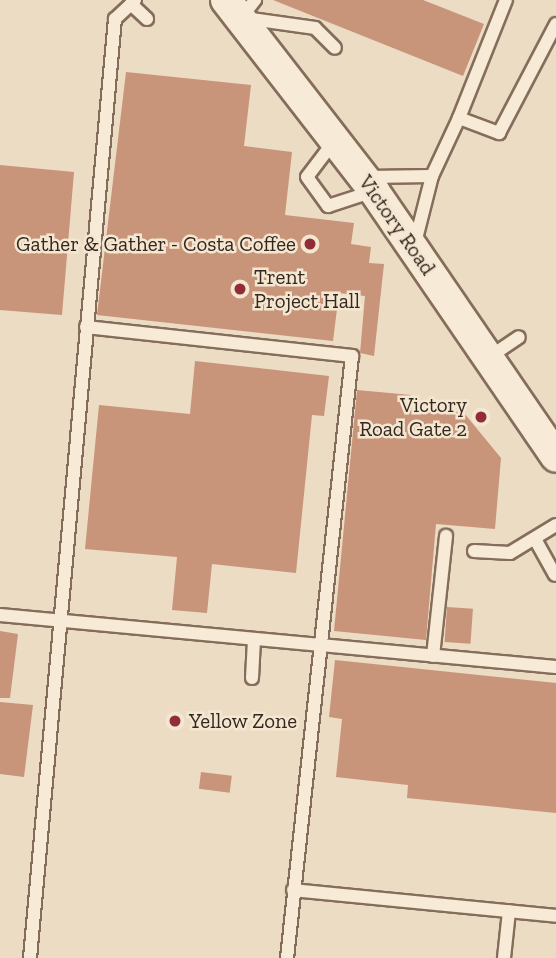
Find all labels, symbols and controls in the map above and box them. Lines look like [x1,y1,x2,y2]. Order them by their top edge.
street label: Victory Road [353,170,441,280]
place label: Gather & Gather - Costa Coffee [15,231,296,257]
marker: Gather & Gather - Costa Coffee [302,236,318,252]
place label: Trent Project Hall [254,264,360,314]
marker: Trent Project Hall [232,281,248,297]
place label: Victory Road Gate 2 [359,392,467,442]
marker: Victory Road Gate 2 [473,409,489,425]
place label: Yellow Zone [189,708,298,734]
marker: Yellow Zone [167,713,183,729]

